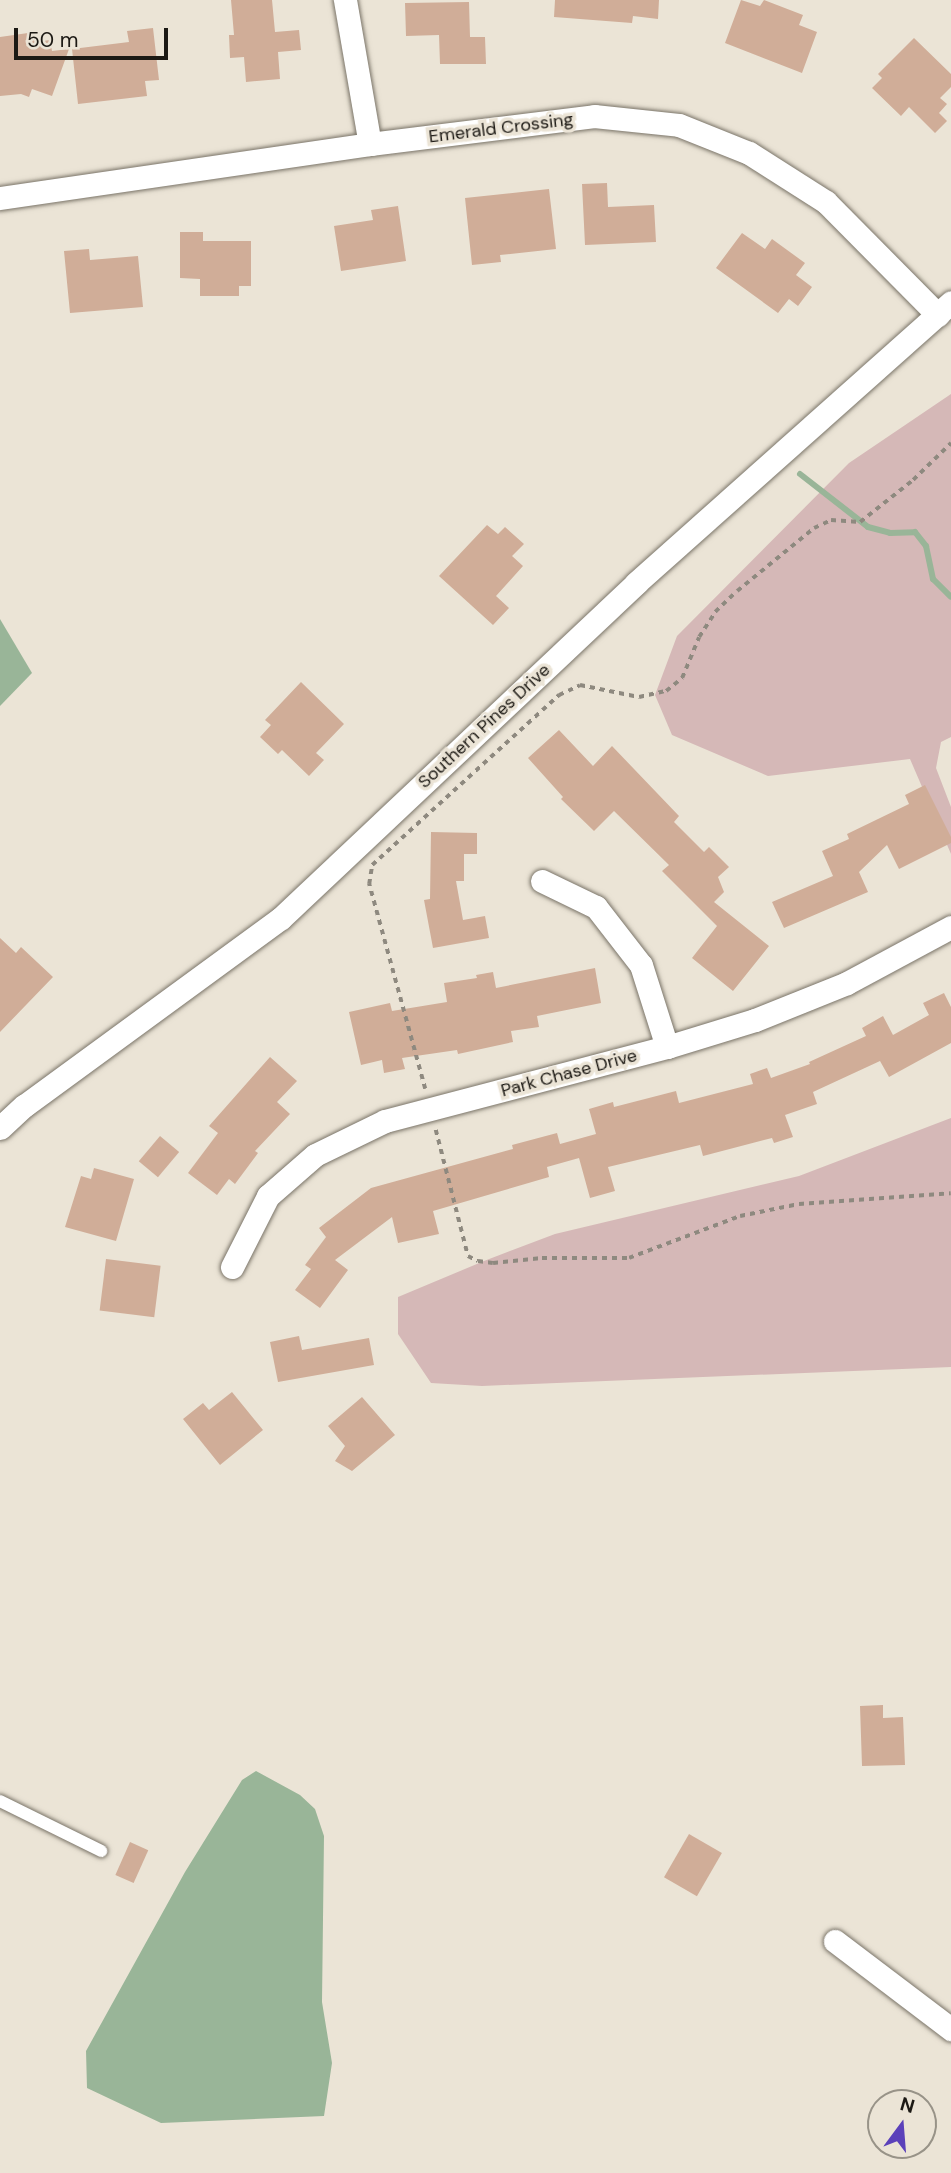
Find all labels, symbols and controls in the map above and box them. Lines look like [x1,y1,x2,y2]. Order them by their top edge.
scale bar [18,14,172,58]
text: 50 m [27,26,78,54]
street label: Emerald Crossing [427,108,575,148]
street label: Southern Pines Drive [414,659,554,793]
street label: Park Chase Drive [499,1044,639,1102]
north arrow [867,2089,937,2159]
text: N [897,2091,917,2119]

